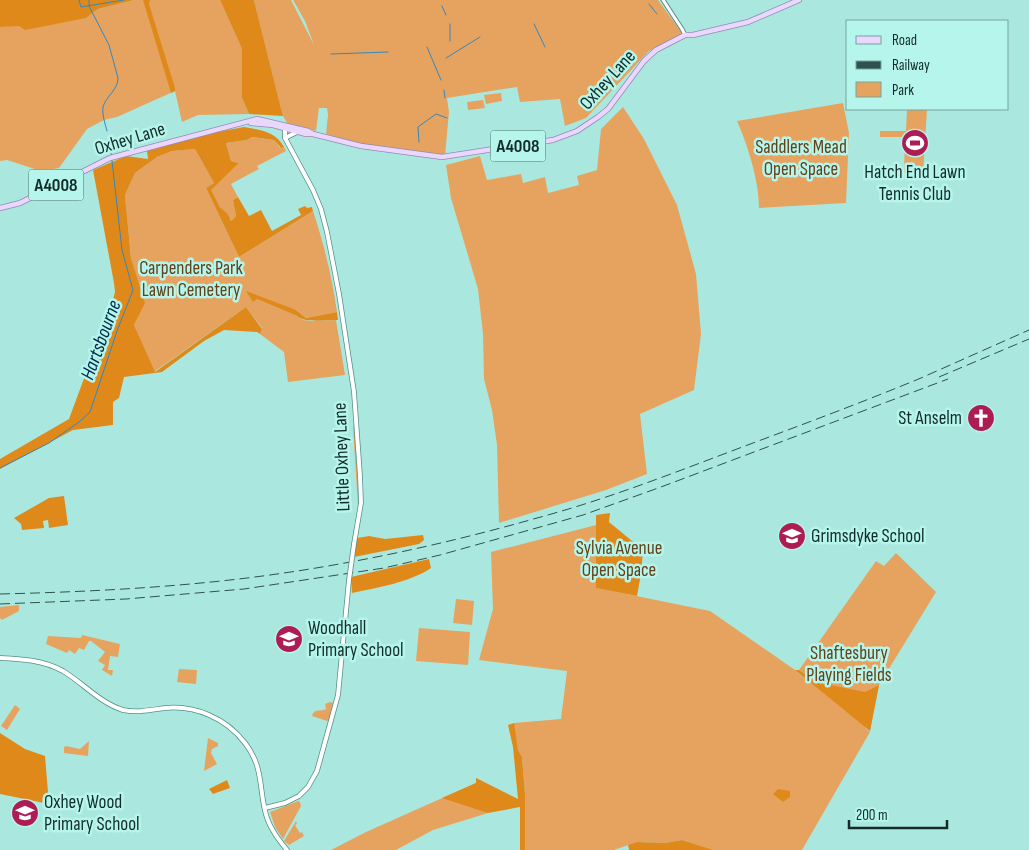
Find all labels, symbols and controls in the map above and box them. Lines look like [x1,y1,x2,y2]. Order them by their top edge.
legend [846,20,1009,110]
text: Road [892,31,917,50]
street label: Oxhey Lane [575,45,641,115]
text: Railway [892,56,930,75]
text: Park [892,81,914,100]
street label: Oxhey Lane [92,117,168,161]
sports icon: Hatch End Lawn Tennis Club [900,128,930,158]
road number: A4008 [490,130,546,162]
park label: Saddlers Mead Open Space [755,136,847,181]
place label: Hatch End Lawn Tennis Club [864,161,966,206]
road number: A4008 [28,170,84,200]
park label: Carpenders Park Lawn Cemetery [139,257,244,302]
water label: Hartsbourne [76,297,127,383]
street label: Little Oxhey Lane [329,402,355,512]
church icon: St Anselm [966,403,996,433]
place label: St Anselm [898,407,962,430]
school or university icon: Grimsdyke School [777,521,807,551]
place label: Grimsdyke School [811,525,925,548]
park label: Sylvia Avenue Open Space [576,537,662,582]
place label: Woodhall Primary School [308,617,404,662]
school or university icon: Woodhall Primary School [274,624,304,654]
park label: Shaftesbury Playing Fields [806,642,892,687]
place label: Oxhey Wood Primary School [44,791,140,836]
school or university icon: Oxhey Wood Primary School [10,798,40,828]
scale bar [849,798,946,830]
text: 200 m [856,806,888,825]

